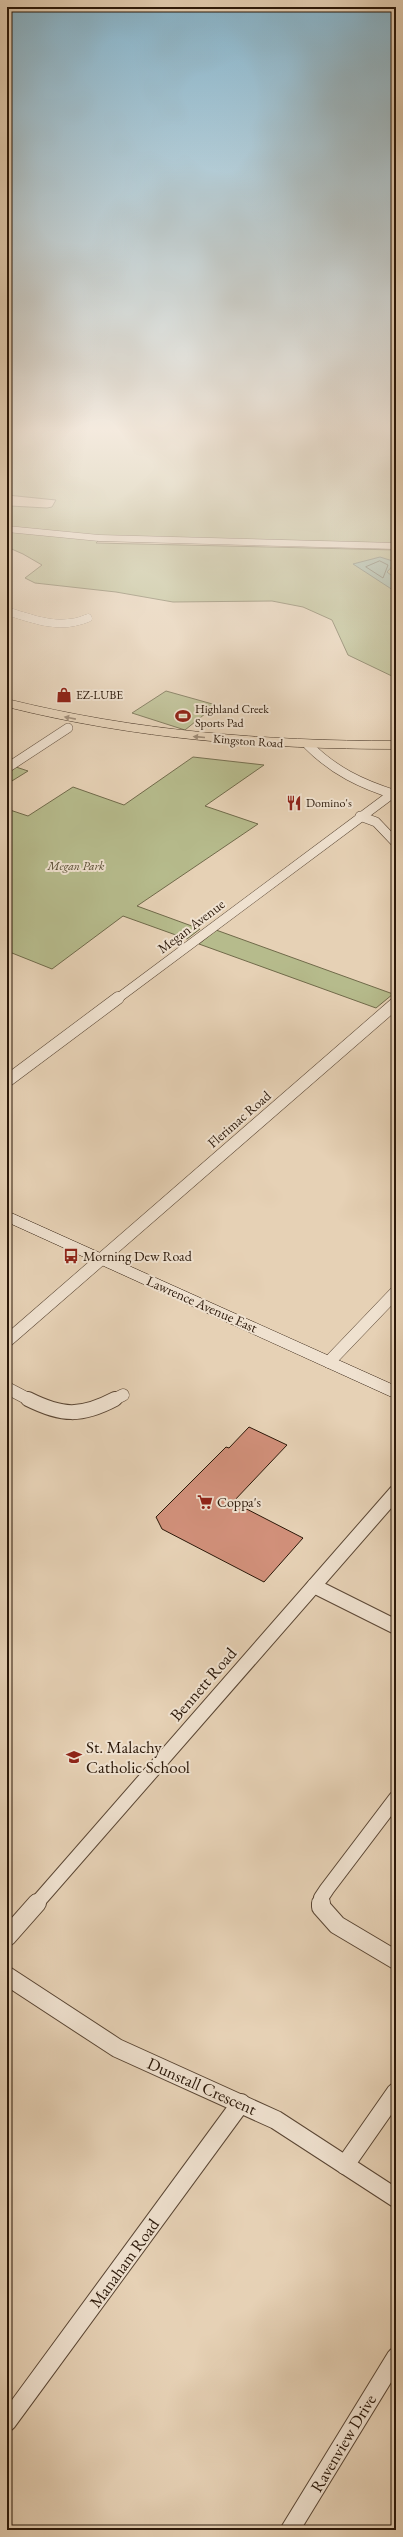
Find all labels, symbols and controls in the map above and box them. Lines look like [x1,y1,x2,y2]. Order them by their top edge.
shop icon: EZ-LUBE [55,686,73,704]
place label: EZ-LUBE [76,687,123,703]
place label: Highland Creek Sports Pad [195,701,269,731]
sports icon: Highland Creek Sports Pad [174,707,192,725]
one-way arrow [64,715,77,721]
street label: Kingston Road [212,731,284,751]
one-way arrow [193,734,205,741]
restaurant icon: Domino's [285,794,303,812]
place label: Domino's [306,795,352,811]
park label: Megan Park [46,858,105,874]
street label: Megan Avenue [154,894,229,957]
street label: Flerimac Road [204,1086,275,1152]
bus stop icon: Morning Dew Road [62,1247,80,1265]
place label: Morning Dew Road [83,1247,193,1265]
street label: Lawrence Avenue East [144,1272,261,1337]
supermarket icon: Coppa's [196,1493,214,1511]
place label: Coppa's [217,1493,262,1511]
street label: Bennett Road [165,1642,241,1726]
place label: St. Malachy Catholic School [86,1736,190,1778]
school or university icon: St. Malachy Catholic School [65,1748,83,1766]
street label: Dunstall Crescent [144,2052,261,2120]
street label: Manaham Road [84,2214,164,2312]
street label: Ravenview Drive [305,2390,381,2496]

